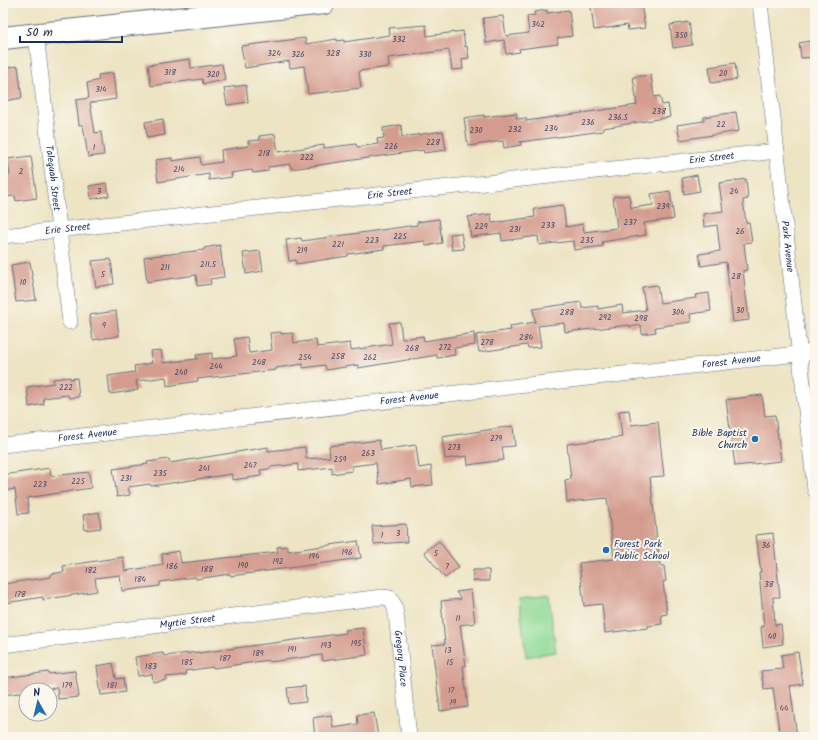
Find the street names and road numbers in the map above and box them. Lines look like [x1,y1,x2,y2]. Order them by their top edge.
street label: Talequah Street [41,144,65,212]
street label: Erie Street [688,148,735,169]
street label: Erie Street [366,183,413,204]
street label: Erie Street [44,218,91,239]
street label: Park Avenue [777,220,798,274]
street label: Forest Avenue [701,350,762,373]
street label: Forest Avenue [379,387,440,410]
street label: Forest Avenue [57,424,118,447]
street label: Myrtie Street [159,610,216,633]
street label: Gregory Place [390,629,412,688]

